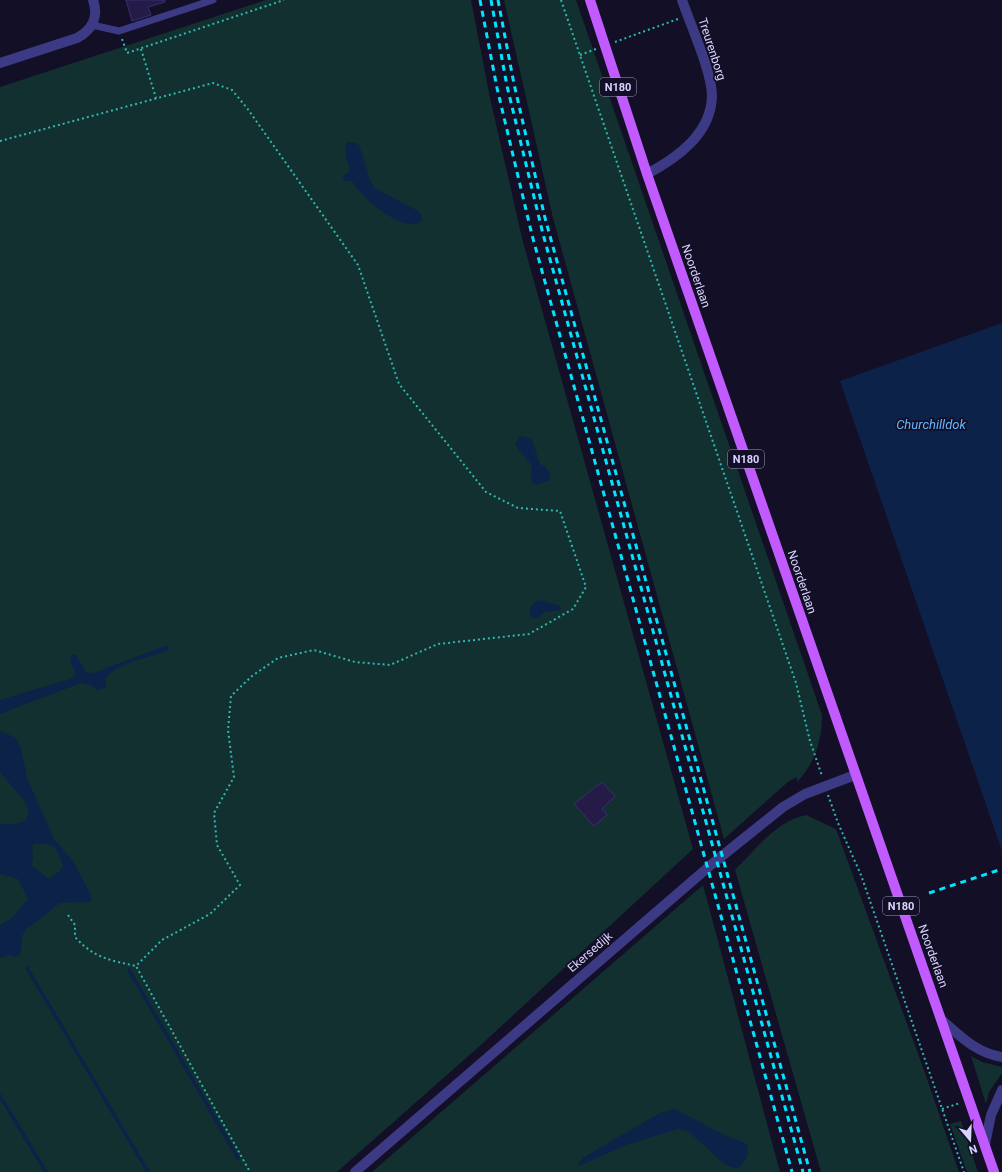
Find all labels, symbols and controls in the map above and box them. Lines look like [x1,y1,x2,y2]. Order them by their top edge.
street label: Treurenborg [695,16,729,82]
road number: N180 [600,78,636,96]
street label: Noorderlaan [679,243,713,309]
water label: Churchilldok [896,417,966,432]
road number: N180 [728,450,764,468]
street label: Noorderlaan [785,549,819,615]
road number: N180 [883,897,919,915]
street label: Noorderlaan [915,923,951,989]
street label: Ekersedijk [565,928,616,975]
north arrow [950,1120,990,1160]
text: N [967,1142,979,1156]

